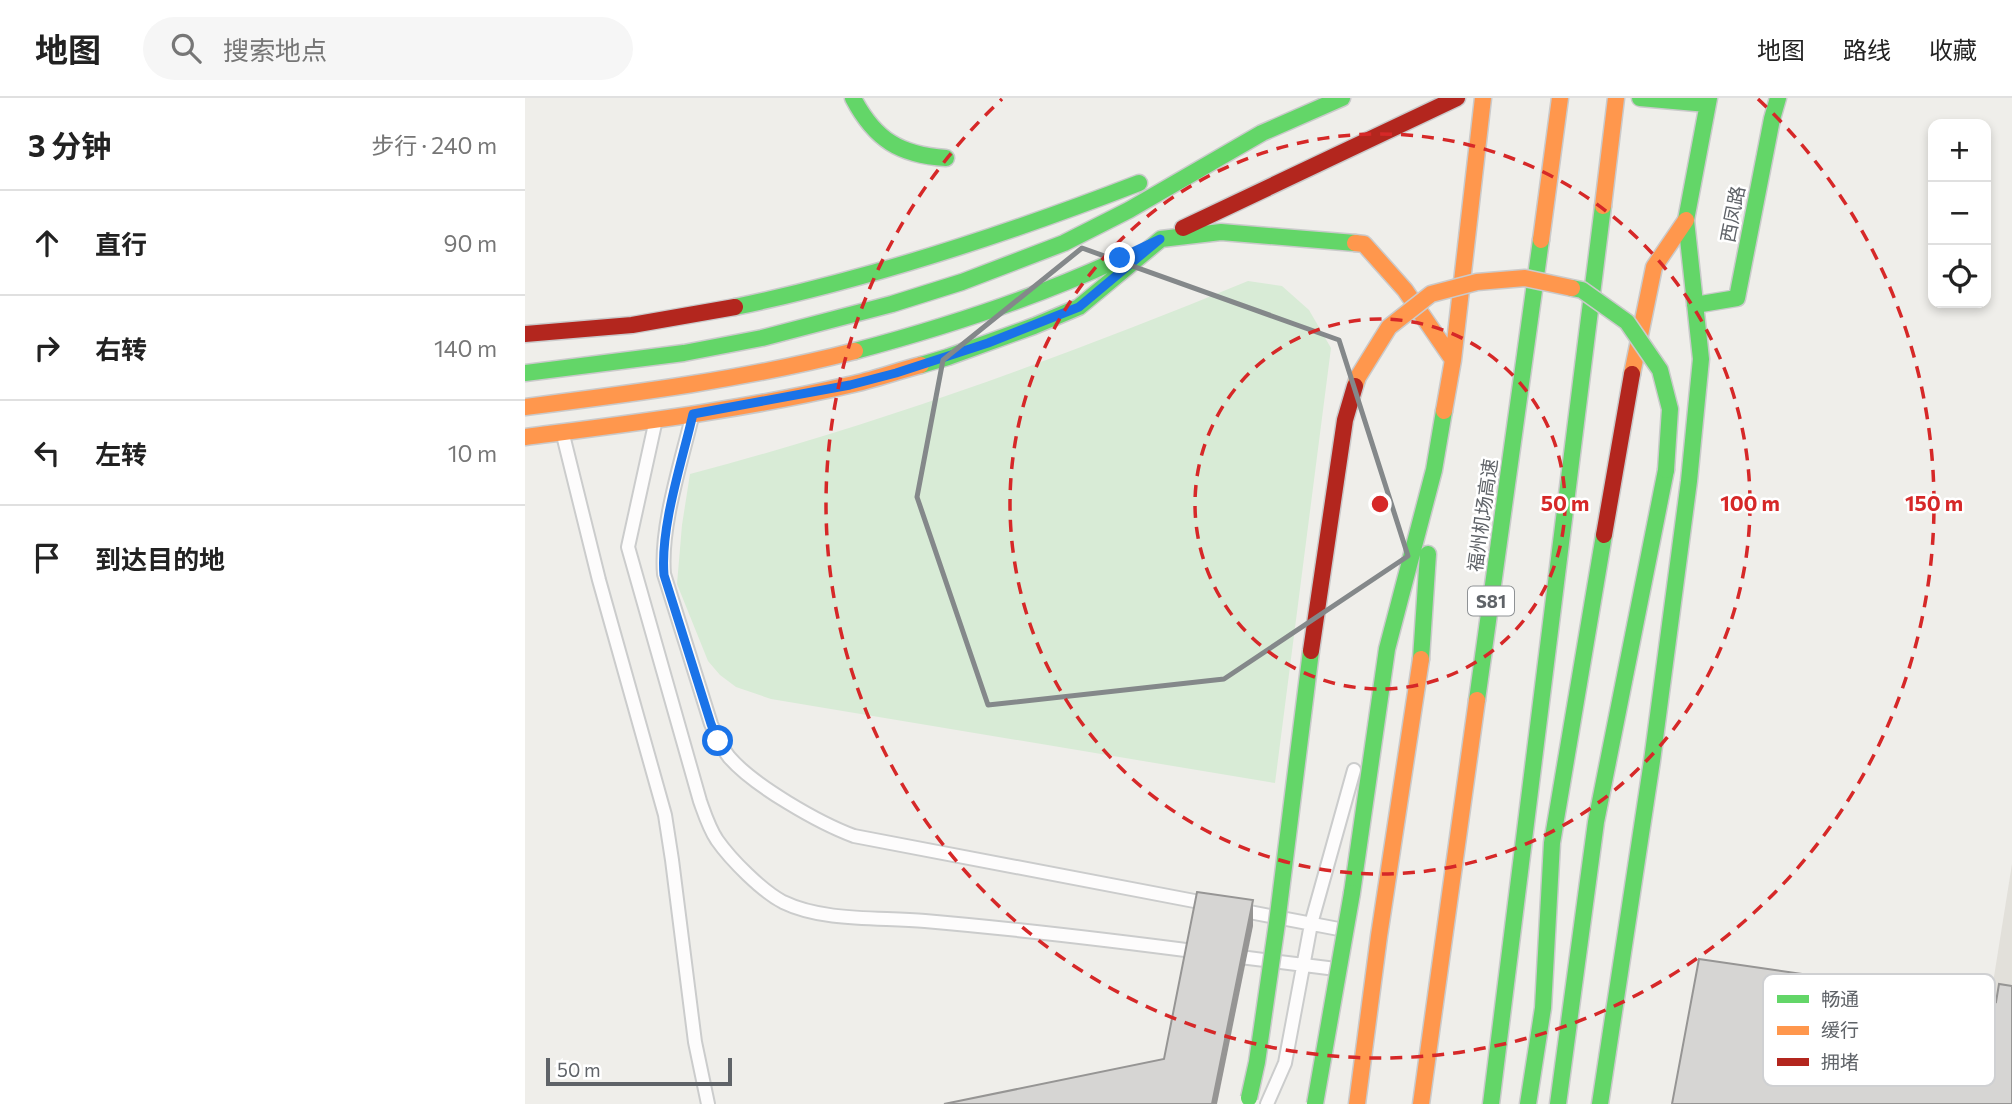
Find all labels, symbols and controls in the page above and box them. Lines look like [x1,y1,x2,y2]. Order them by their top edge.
search box [143,17,633,80]
text: 地图 [35,28,101,69]
icon: search [167,29,205,67]
text: 搜索地点 [223,34,327,65]
text: 地图 [1757,35,1805,64]
text: 路线 [1843,35,1891,64]
text: 收藏 [1929,35,1977,64]
map controls [1928,119,1991,308]
button: + [1928,119,1991,182]
text: 3 分钟 [28,126,111,163]
text: 步行 · 240 m [371,131,497,159]
button: − [1928,182,1991,245]
street label: 西凤路 [1715,184,1749,244]
icon: ahead [28,224,66,262]
text: 直行 [95,228,147,259]
text: 90 m [444,229,497,257]
route end [1104,242,1135,273]
button: locate [1928,245,1991,308]
icon: right [28,329,66,367]
text: 右转 [95,333,147,364]
text: 140 m [434,334,497,362]
icon: left [28,434,66,472]
text: 左转 [95,438,147,469]
text: 10 m [448,439,497,467]
street label: 福州机场高速 [1463,457,1501,573]
text: 50 m [1541,490,1589,515]
text: 100 m [1720,490,1780,515]
text: 150 m [1905,490,1963,515]
centre of rings [1368,492,1392,516]
icon: arrive [28,539,66,577]
text: 到达目的地 [95,543,225,574]
road number: S81 [1468,587,1514,616]
route start [702,725,733,756]
legend [1763,974,1995,1086]
text: 畅通 [1821,987,1859,1010]
text: 缓行 [1821,1018,1859,1041]
text: 拥堵 [1821,1050,1859,1073]
scale bar [546,1055,731,1087]
text: 50 m [557,1058,601,1081]

